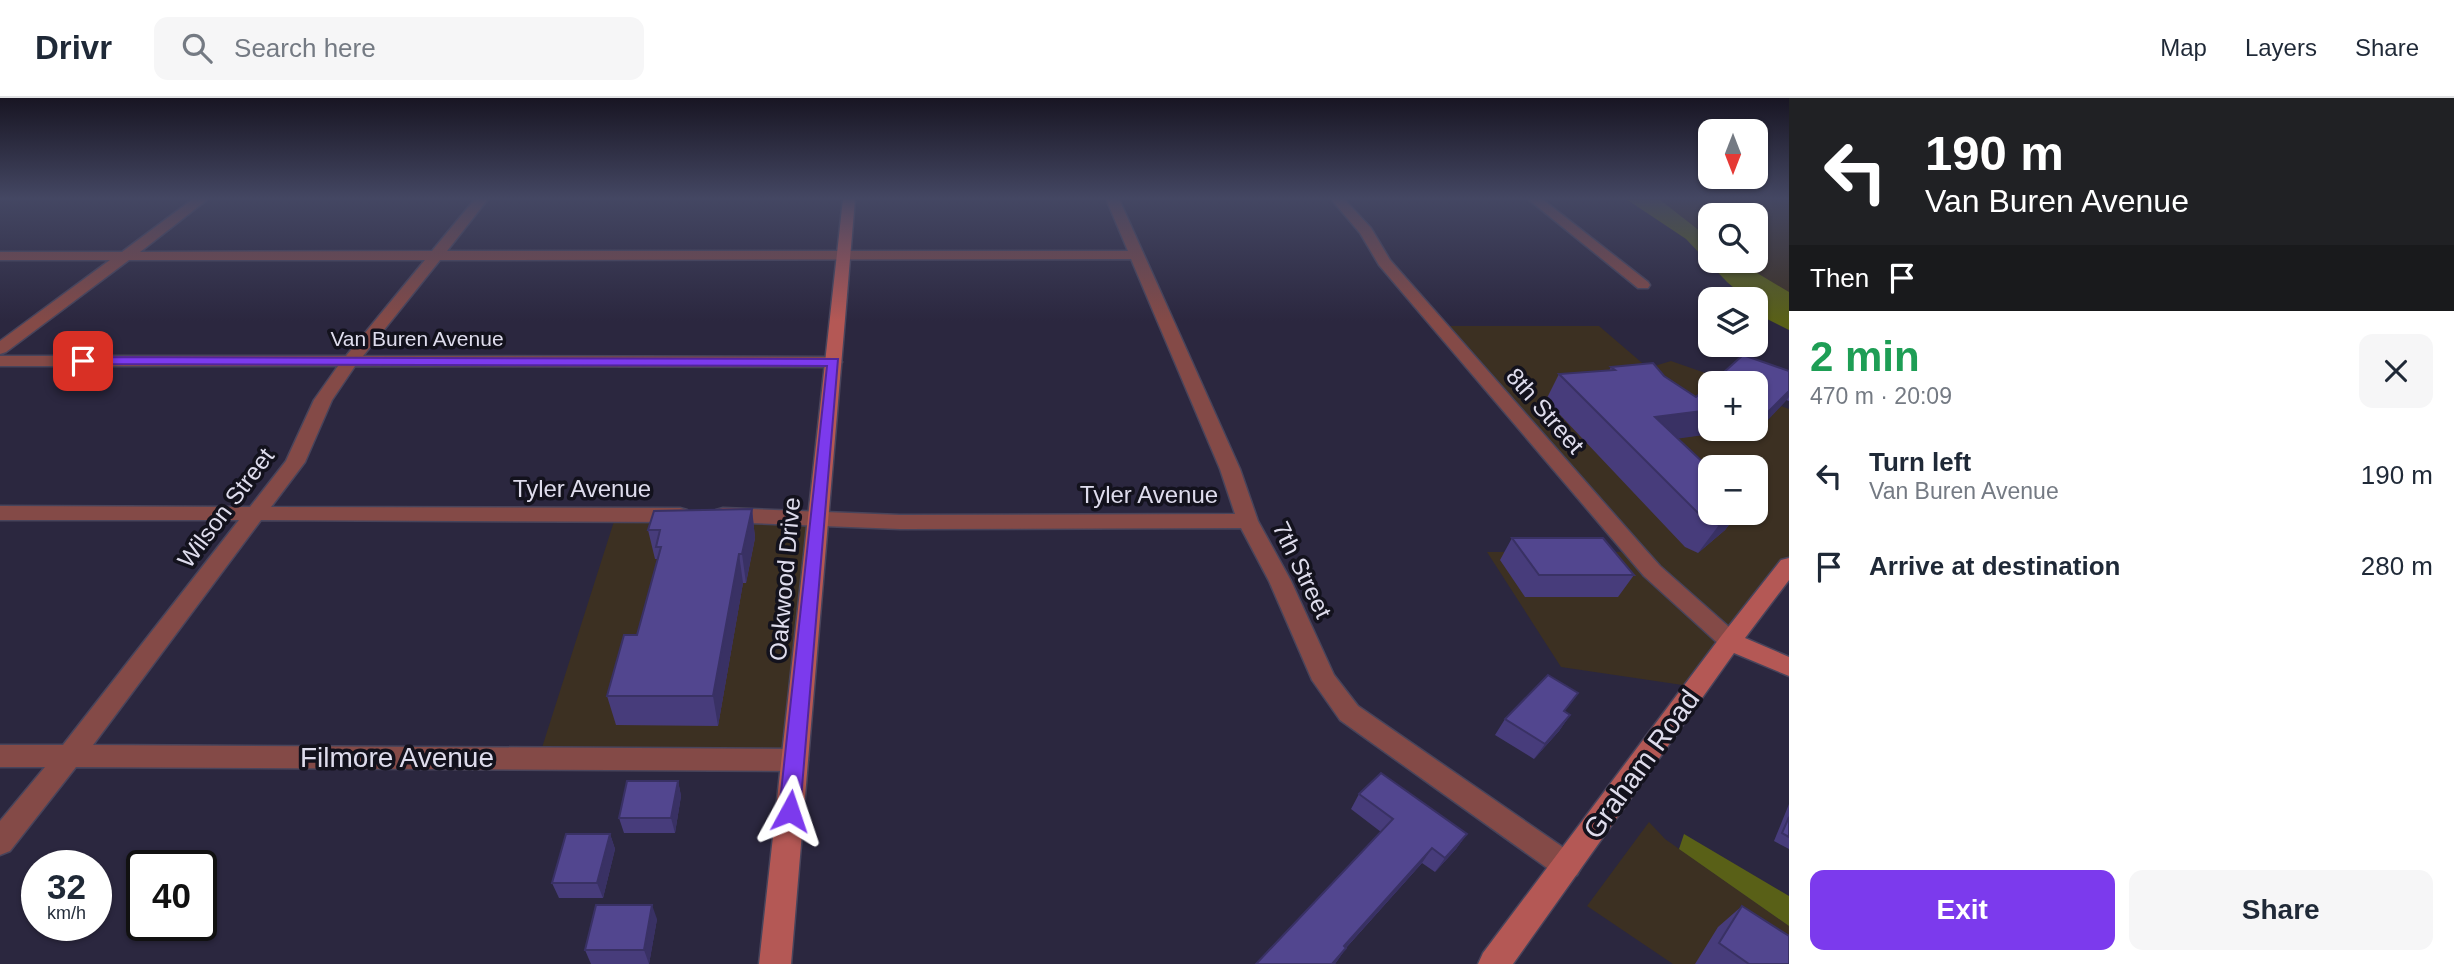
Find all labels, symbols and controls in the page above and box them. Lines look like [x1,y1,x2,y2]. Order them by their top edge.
search box [154,17,644,80]
text: Drivr [35,29,112,66]
icon: search [178,29,216,67]
text: Search here [234,33,376,63]
text: Map [2160,34,2207,61]
text: Layers [2245,34,2317,61]
text: Share [2355,34,2419,61]
north arrow [1698,119,1768,189]
map controls [1698,119,1768,525]
icon: left [1810,126,1901,217]
text: 190 m [1925,126,2064,180]
text: Van Buren Avenue [1925,183,2189,219]
button: search [1698,203,1768,273]
icon: arrive [1883,259,1921,297]
text: Then [1810,263,1869,293]
button: layers [1698,287,1768,357]
street label: Van Buren Avenue [330,327,504,350]
pin [53,331,113,391]
text: 2 min [1810,333,1920,380]
button: close [2359,334,2433,408]
icon: arrive [64,342,102,380]
street label: 8th Street [1501,363,1590,459]
button: + [1698,371,1768,441]
text: 470 m · 20:09 [1810,383,1952,409]
street label: Wilson Street [172,442,280,573]
text: Turn left [1869,447,1971,477]
button: − [1698,455,1768,525]
icon: left [1810,457,1848,495]
text: 190 m [2361,460,2433,490]
street label: Tyler Avenue [513,475,651,502]
text: Van Buren Avenue [1869,478,2059,504]
street label: Tyler Avenue [1080,481,1218,508]
street label: Oakwood Drive [764,496,805,662]
street label: 7th Street [1268,517,1338,623]
icon: arrive [1810,548,1848,586]
text: Arrive at destination [1869,551,2120,581]
text: 280 m [2361,551,2433,581]
street label: Graham Road [1577,684,1706,845]
street label: Filmore Avenue [300,742,494,773]
position arrow [753,774,827,848]
speed limit sign: 40 [126,850,217,941]
text: 32 [47,867,86,906]
button: Exit [1810,870,2115,950]
button: Share [2129,870,2433,950]
text: km/h [47,903,86,923]

